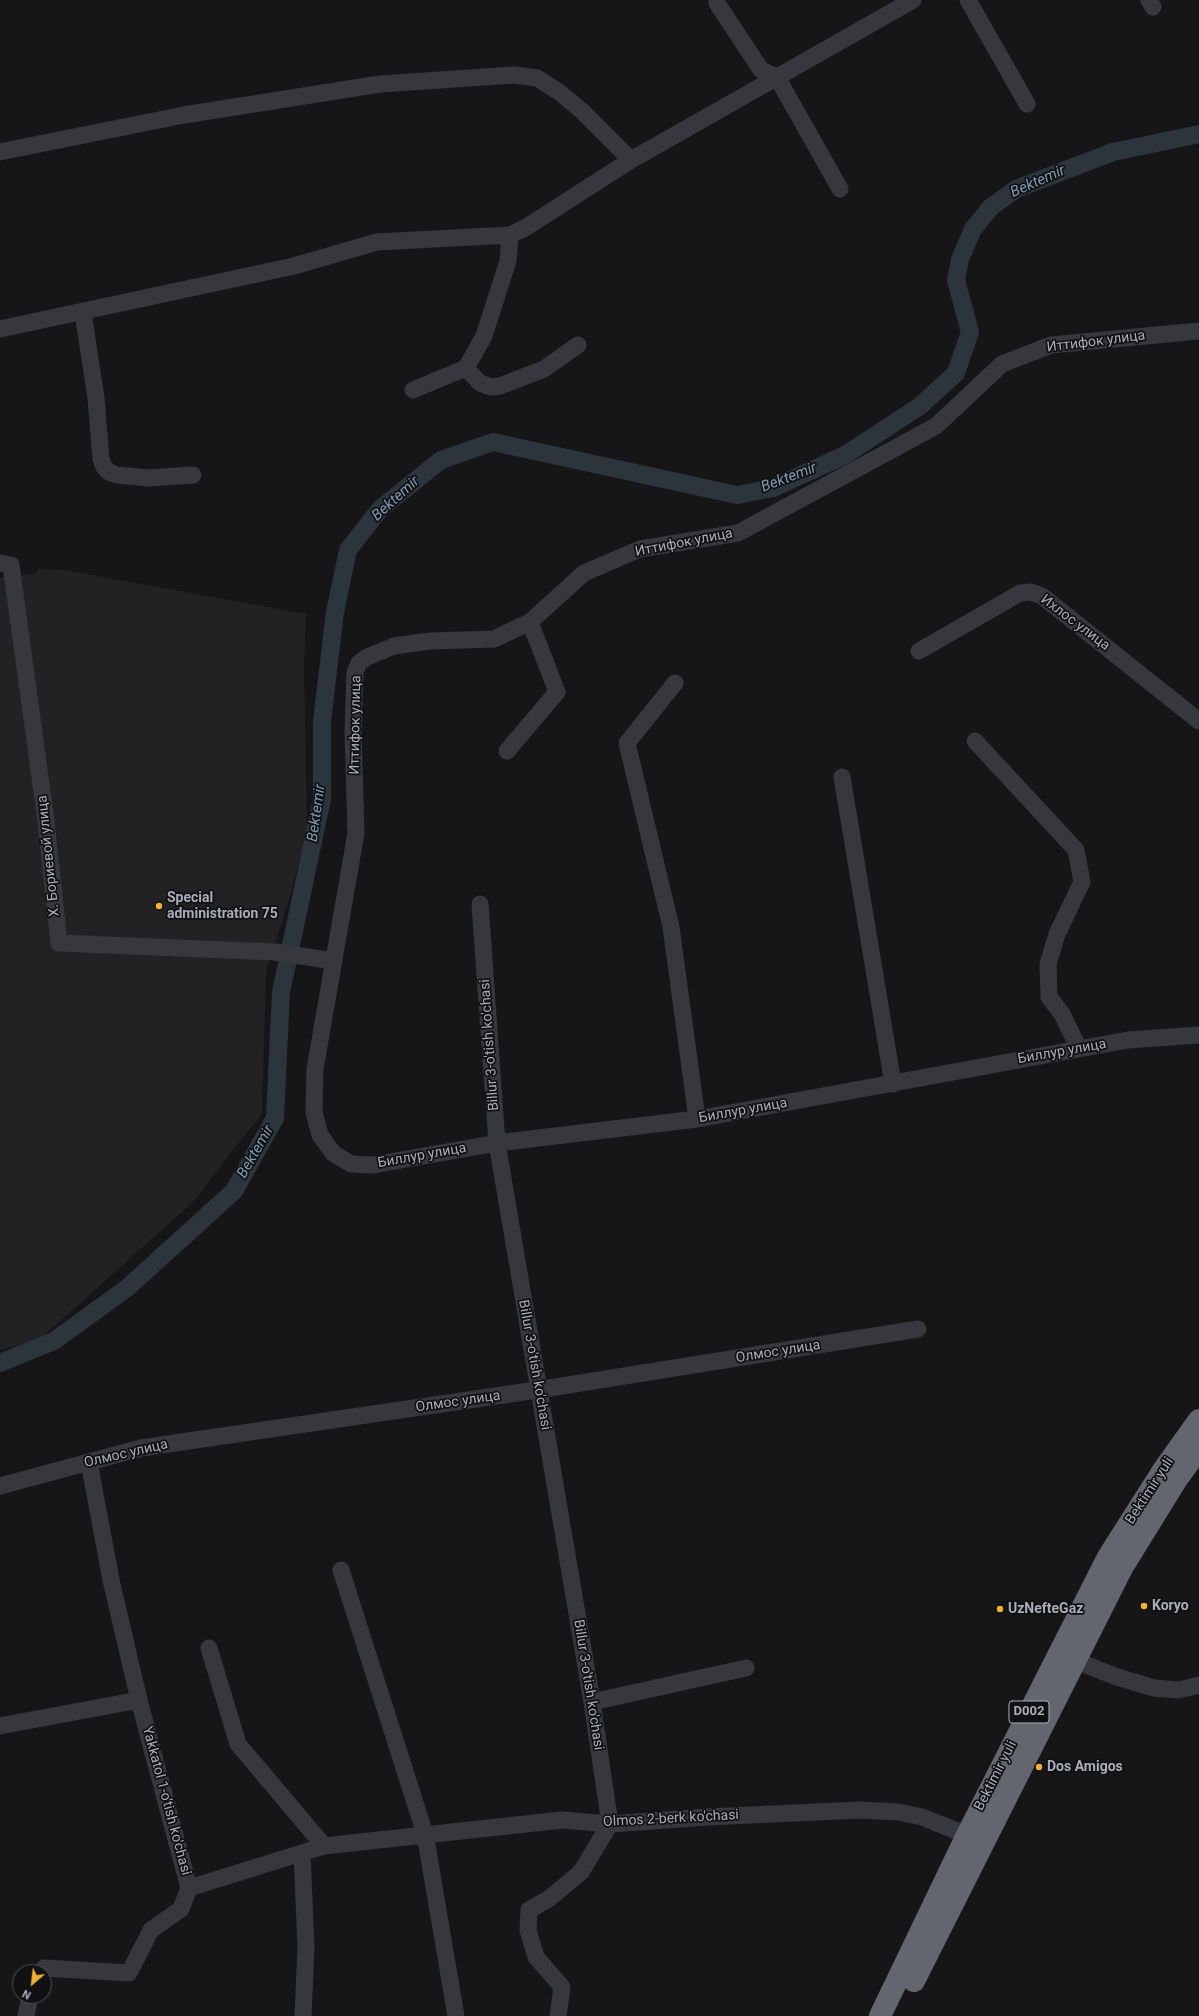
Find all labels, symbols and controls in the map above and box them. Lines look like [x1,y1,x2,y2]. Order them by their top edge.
water label: Bektemir [1008,162,1068,202]
street label: Иттифок улица [1046,328,1146,356]
water label: Bektemir [759,459,819,497]
water label: Bektemir [368,473,424,525]
street label: Иттифок улица [634,525,734,561]
street label: Ихлос улица [1037,592,1113,654]
street label: Иттифок улица [347,675,365,775]
water label: Bektemir [304,783,330,843]
street label: Х. Бориевой улица [34,794,64,918]
place label: Special administration 75 [167,890,278,922]
marker: Special administration 75 [154,901,164,911]
street label: Billur 3-o'tish ko'chasi [477,979,503,1111]
street label: Биллур улица [1016,1036,1108,1068]
street label: Биллур улица [697,1095,789,1127]
water label: Bektemir [234,1122,278,1182]
street label: Биллур улица [376,1140,468,1172]
street label: Billur 3-o'tish ko'chasi [514,1299,554,1431]
street label: Олмос улица [735,1337,821,1367]
street label: Олмос улица [415,1388,501,1416]
street label: Олмос улица [83,1436,169,1472]
street label: Bektimir yuli [1122,1454,1178,1528]
place label: Koryo [1152,1598,1189,1614]
place label: UzNefteGaz [1008,1601,1083,1617]
marker: Koryo [1139,1601,1149,1611]
marker: UzNefteGaz [995,1604,1005,1614]
street label: Billur 3-o'tish ko'chasi [569,1619,607,1751]
road number: D002 [1009,1701,1049,1723]
street label: Yakkatol 1-o'tish ko'chasi [138,1725,194,1877]
street label: Bektimir yuli [971,1738,1021,1814]
place label: Dos Amigos [1047,1759,1123,1775]
marker: Dos Amigos [1034,1762,1044,1772]
street label: Olmos 2-berk ko'chasi [603,1807,739,1831]
north arrow [12,1964,52,2004]
text: N [20,1987,33,2002]

